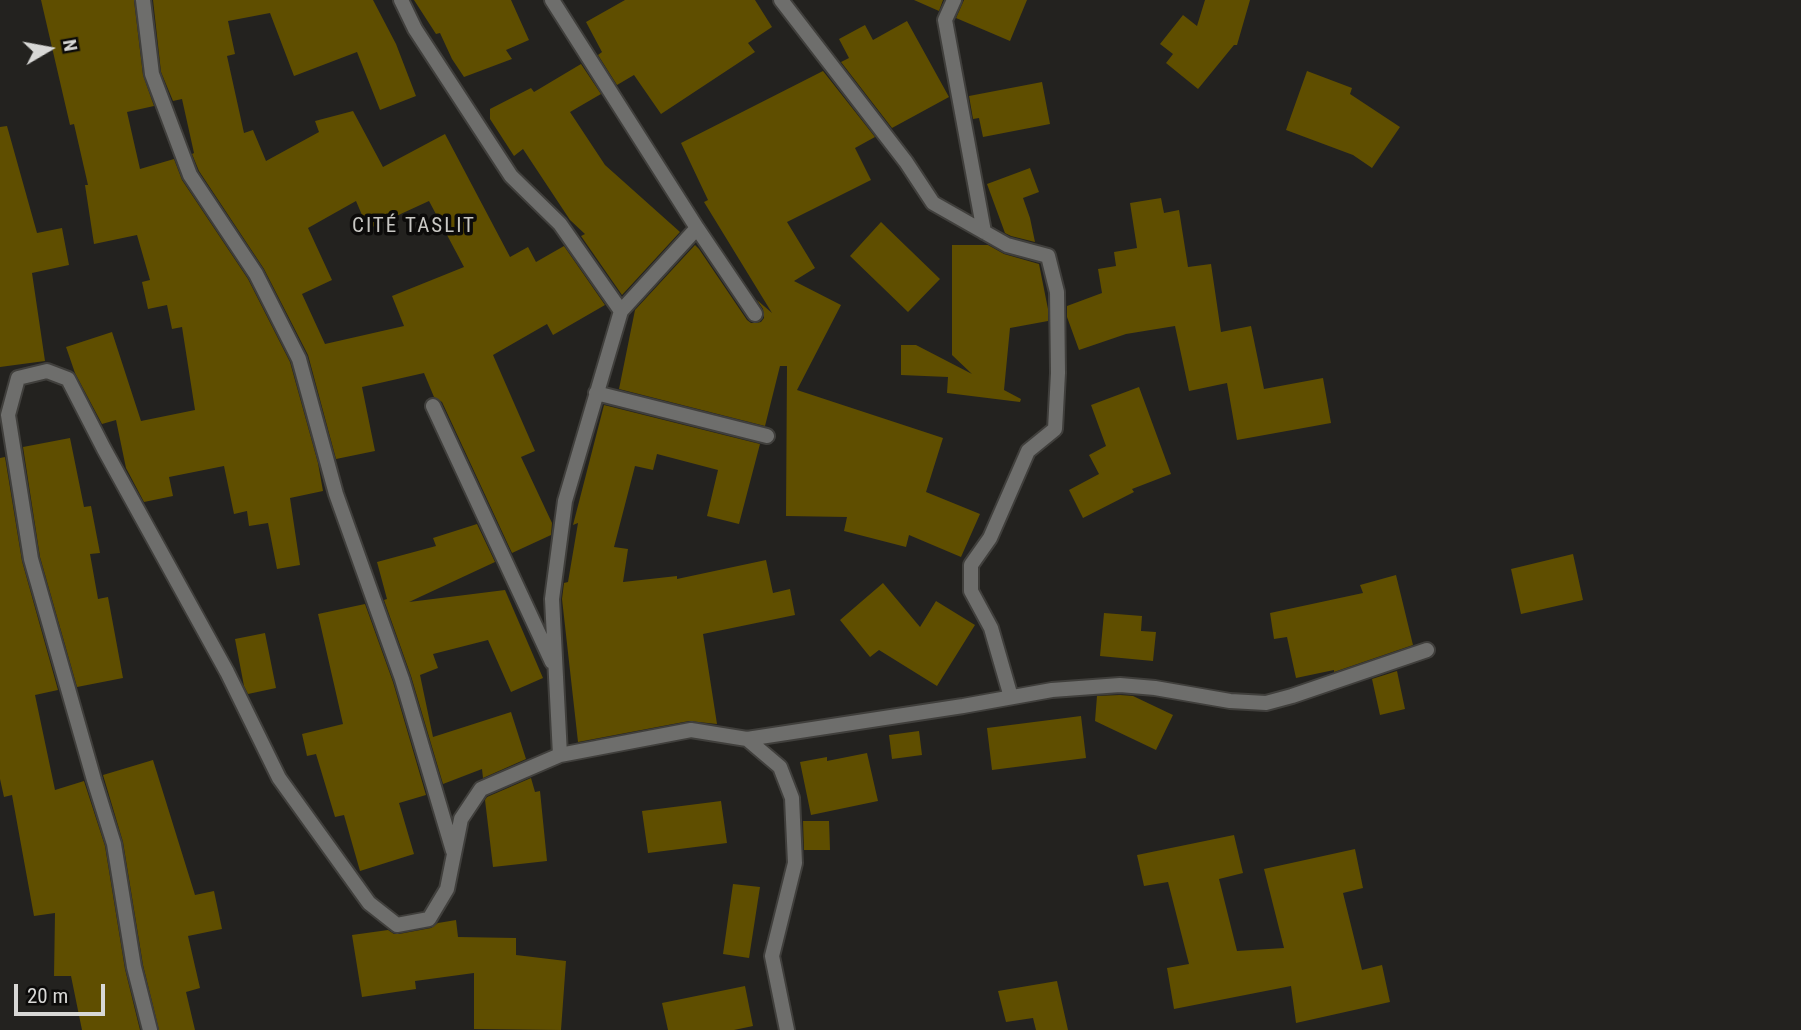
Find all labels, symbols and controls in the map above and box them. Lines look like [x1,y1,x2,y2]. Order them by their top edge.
north arrow [14,14,84,84]
text: N [58,38,83,53]
district label: CITÉ TASLIT [353,214,475,240]
scale bar [18,970,108,1014]
text: 20 m [27,984,68,1008]

